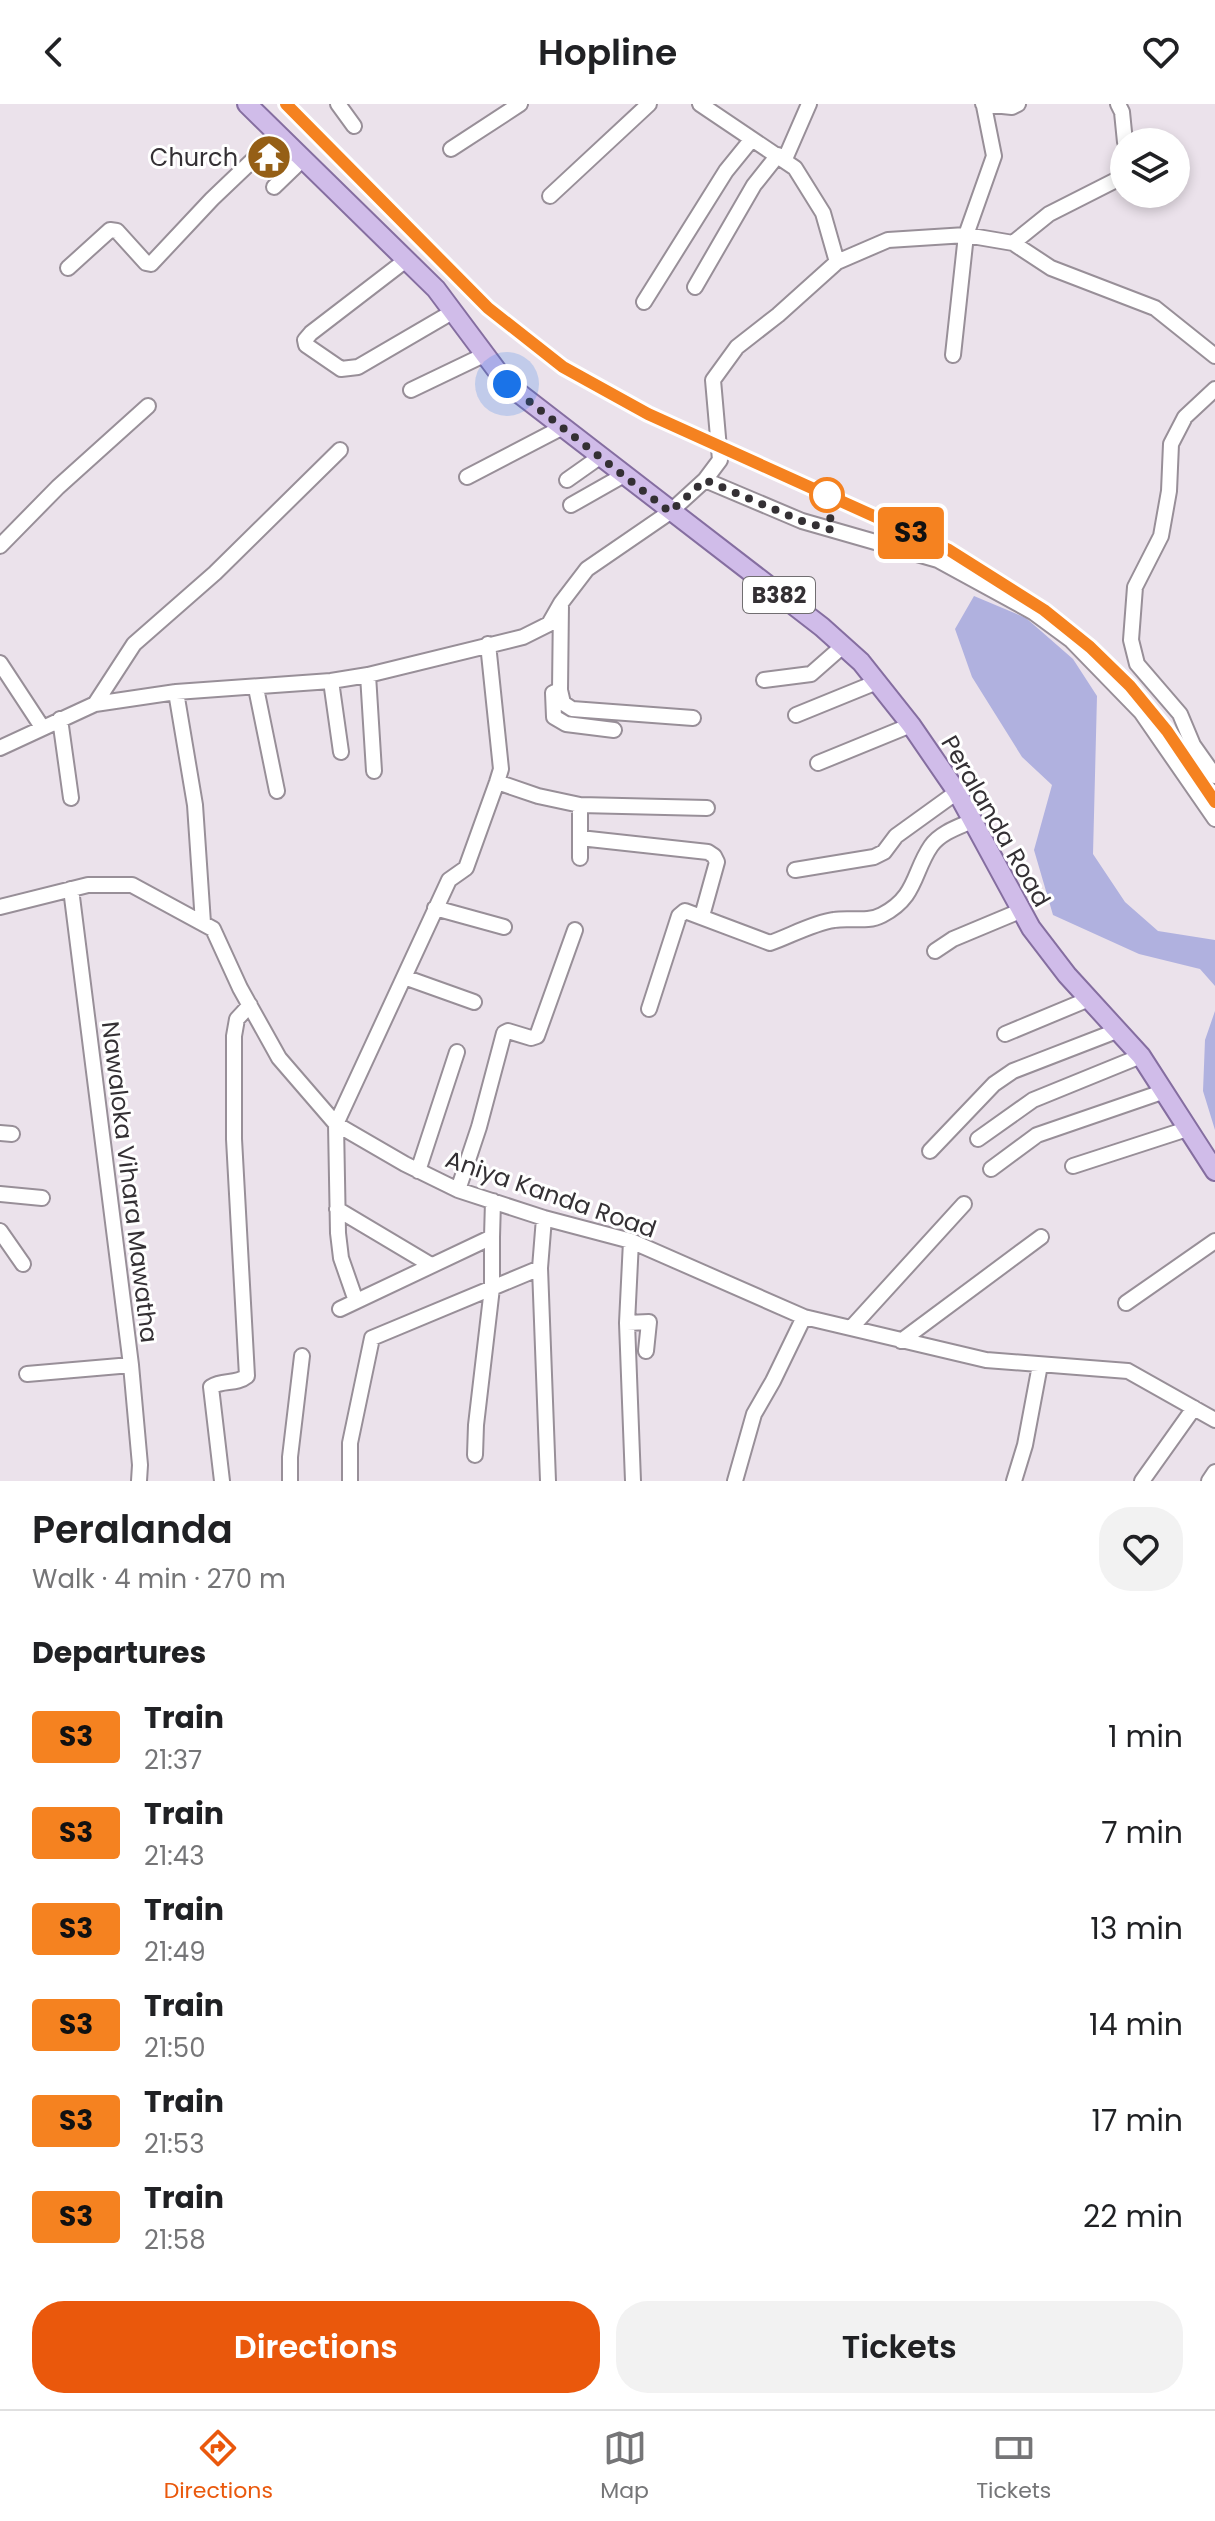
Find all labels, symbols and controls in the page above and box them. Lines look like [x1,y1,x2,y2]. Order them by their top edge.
text: Hopline [538,27,677,78]
icon: back [32,30,76,74]
icon: heart [1139,30,1183,74]
map controls [1110,128,1190,208]
button: layers [1110,128,1190,208]
temple icon: Church [245,133,293,181]
place label: Church [150,141,238,174]
your location [487,364,527,404]
unlabelled marker [810,478,844,512]
line badge: S3 [875,507,947,559]
text: S3 [894,513,928,552]
road number: B382 [743,577,815,613]
street label: Peralanda Road [934,729,1058,913]
street label: Nawaloka Vihara Mawatha [94,1019,166,1345]
street label: Aniya Kanda Road [441,1142,661,1246]
text: Peralanda [32,1503,233,1556]
button: heart [1099,1507,1183,1591]
text: Walk · 4 min · 270 m [32,1561,286,1597]
text: Departures [32,1631,206,1674]
text: Train [144,1696,224,1739]
text: 1 min [1108,1715,1183,1758]
text: S3 [59,1717,93,1756]
text: 21:37 [144,1742,202,1778]
text: Train [144,1792,224,1835]
text: 7 min [1101,1811,1183,1854]
text: S3 [59,1813,93,1852]
text: 21:43 [144,1838,204,1874]
text: Train [144,1888,224,1931]
text: 13 min [1090,1907,1183,1950]
text: S3 [59,1909,93,1948]
text: 21:49 [144,1934,206,1970]
text: Train [144,1984,224,2027]
text: 14 min [1089,2003,1183,2046]
text: S3 [59,2005,93,2044]
text: 21:50 [144,2030,205,2066]
text: Train [144,2080,224,2123]
text: 17 min [1092,2099,1183,2142]
text: S3 [59,2101,93,2140]
text: 21:53 [144,2126,204,2162]
text: Train [144,2176,224,2219]
text: 22 min [1083,2195,1183,2238]
text: S3 [59,2197,93,2236]
text: 21:58 [144,2222,206,2258]
button: Directions [32,2301,600,2393]
button: Tickets [616,2301,1183,2393]
tab: Directions [164,2426,273,2507]
tab: Map [600,2426,649,2507]
tab: Tickets [976,2426,1051,2507]

